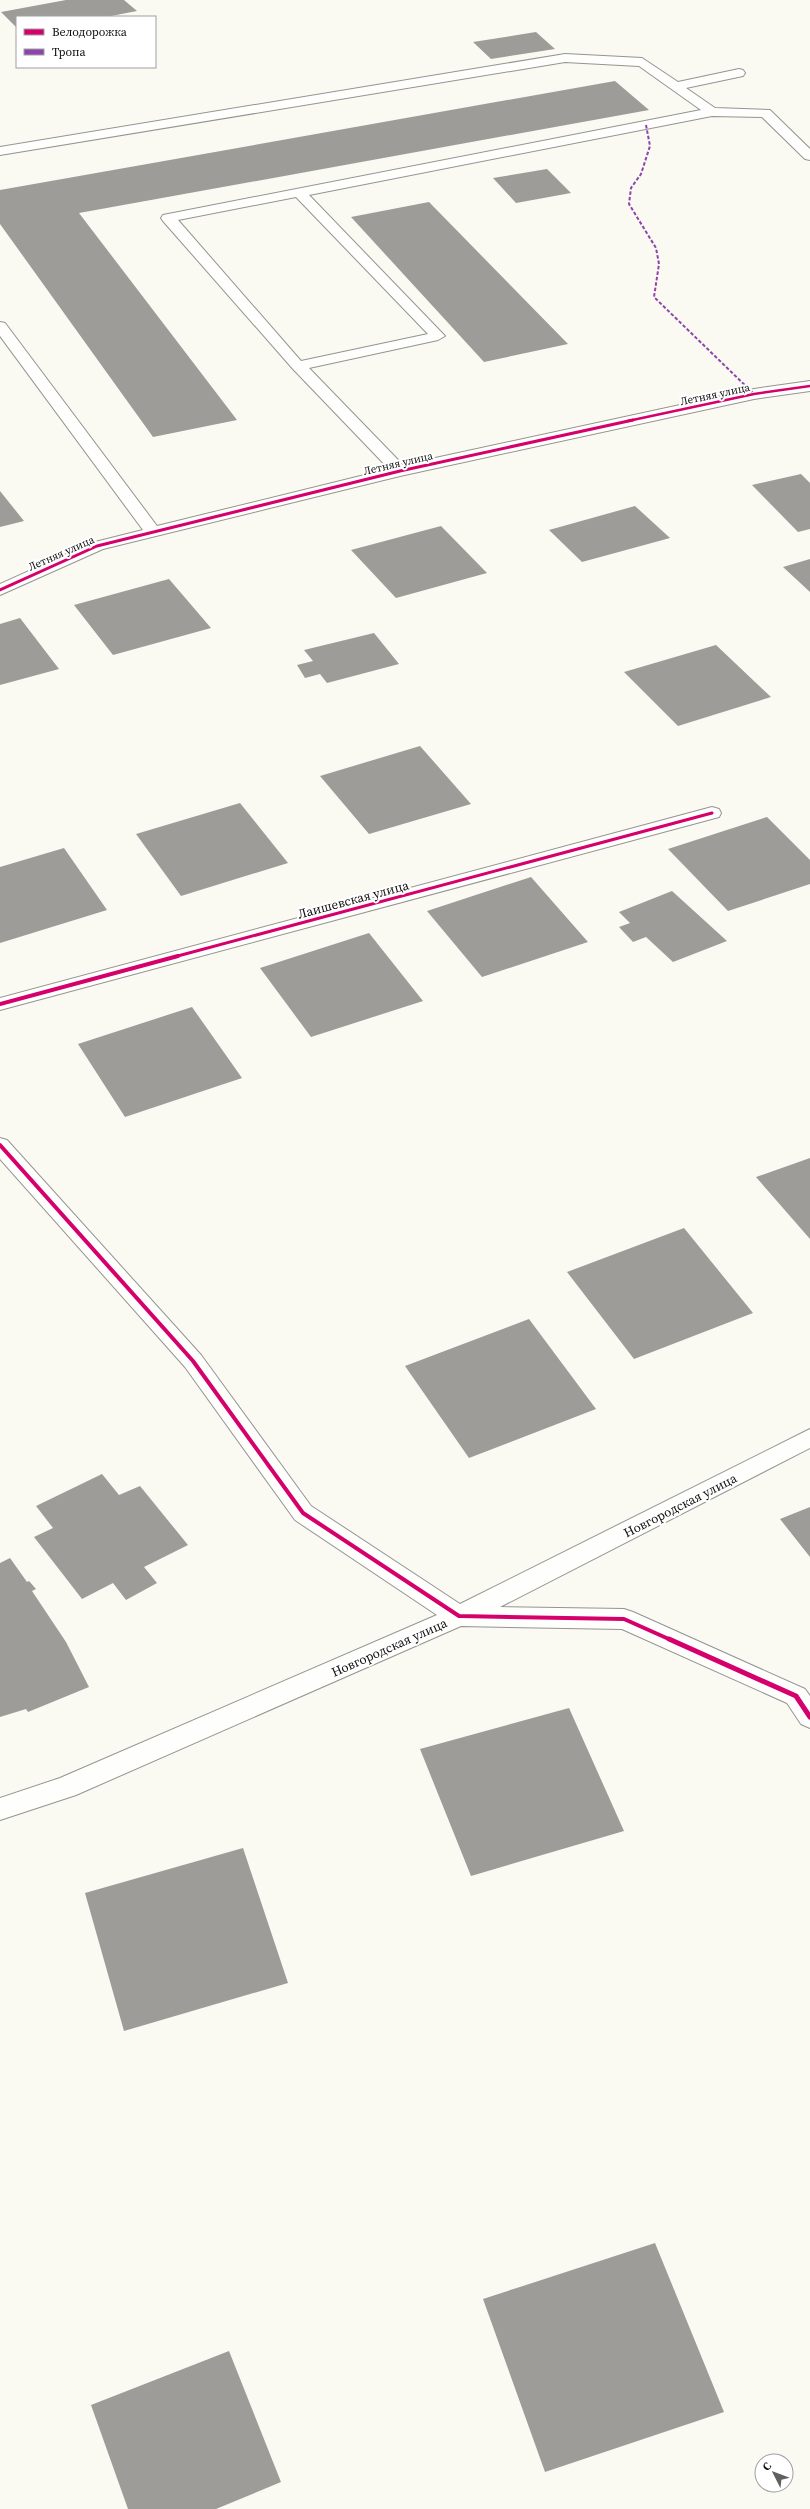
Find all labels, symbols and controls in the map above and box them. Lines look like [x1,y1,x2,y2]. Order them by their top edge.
legend [16,16,156,68]
text: Велодорожка [52,24,128,40]
text: Тропа [52,44,87,60]
street label: Летняя улица [679,380,752,409]
street label: Летняя улица [362,448,435,479]
street label: Летняя улица [26,532,97,575]
street label: Лаишевская улица [296,876,411,923]
street label: Новгородская улица [621,1469,740,1541]
street label: Новгородская улица [329,1614,450,1681]
north arrow [754,2453,794,2493]
text: С [759,2459,775,2474]

